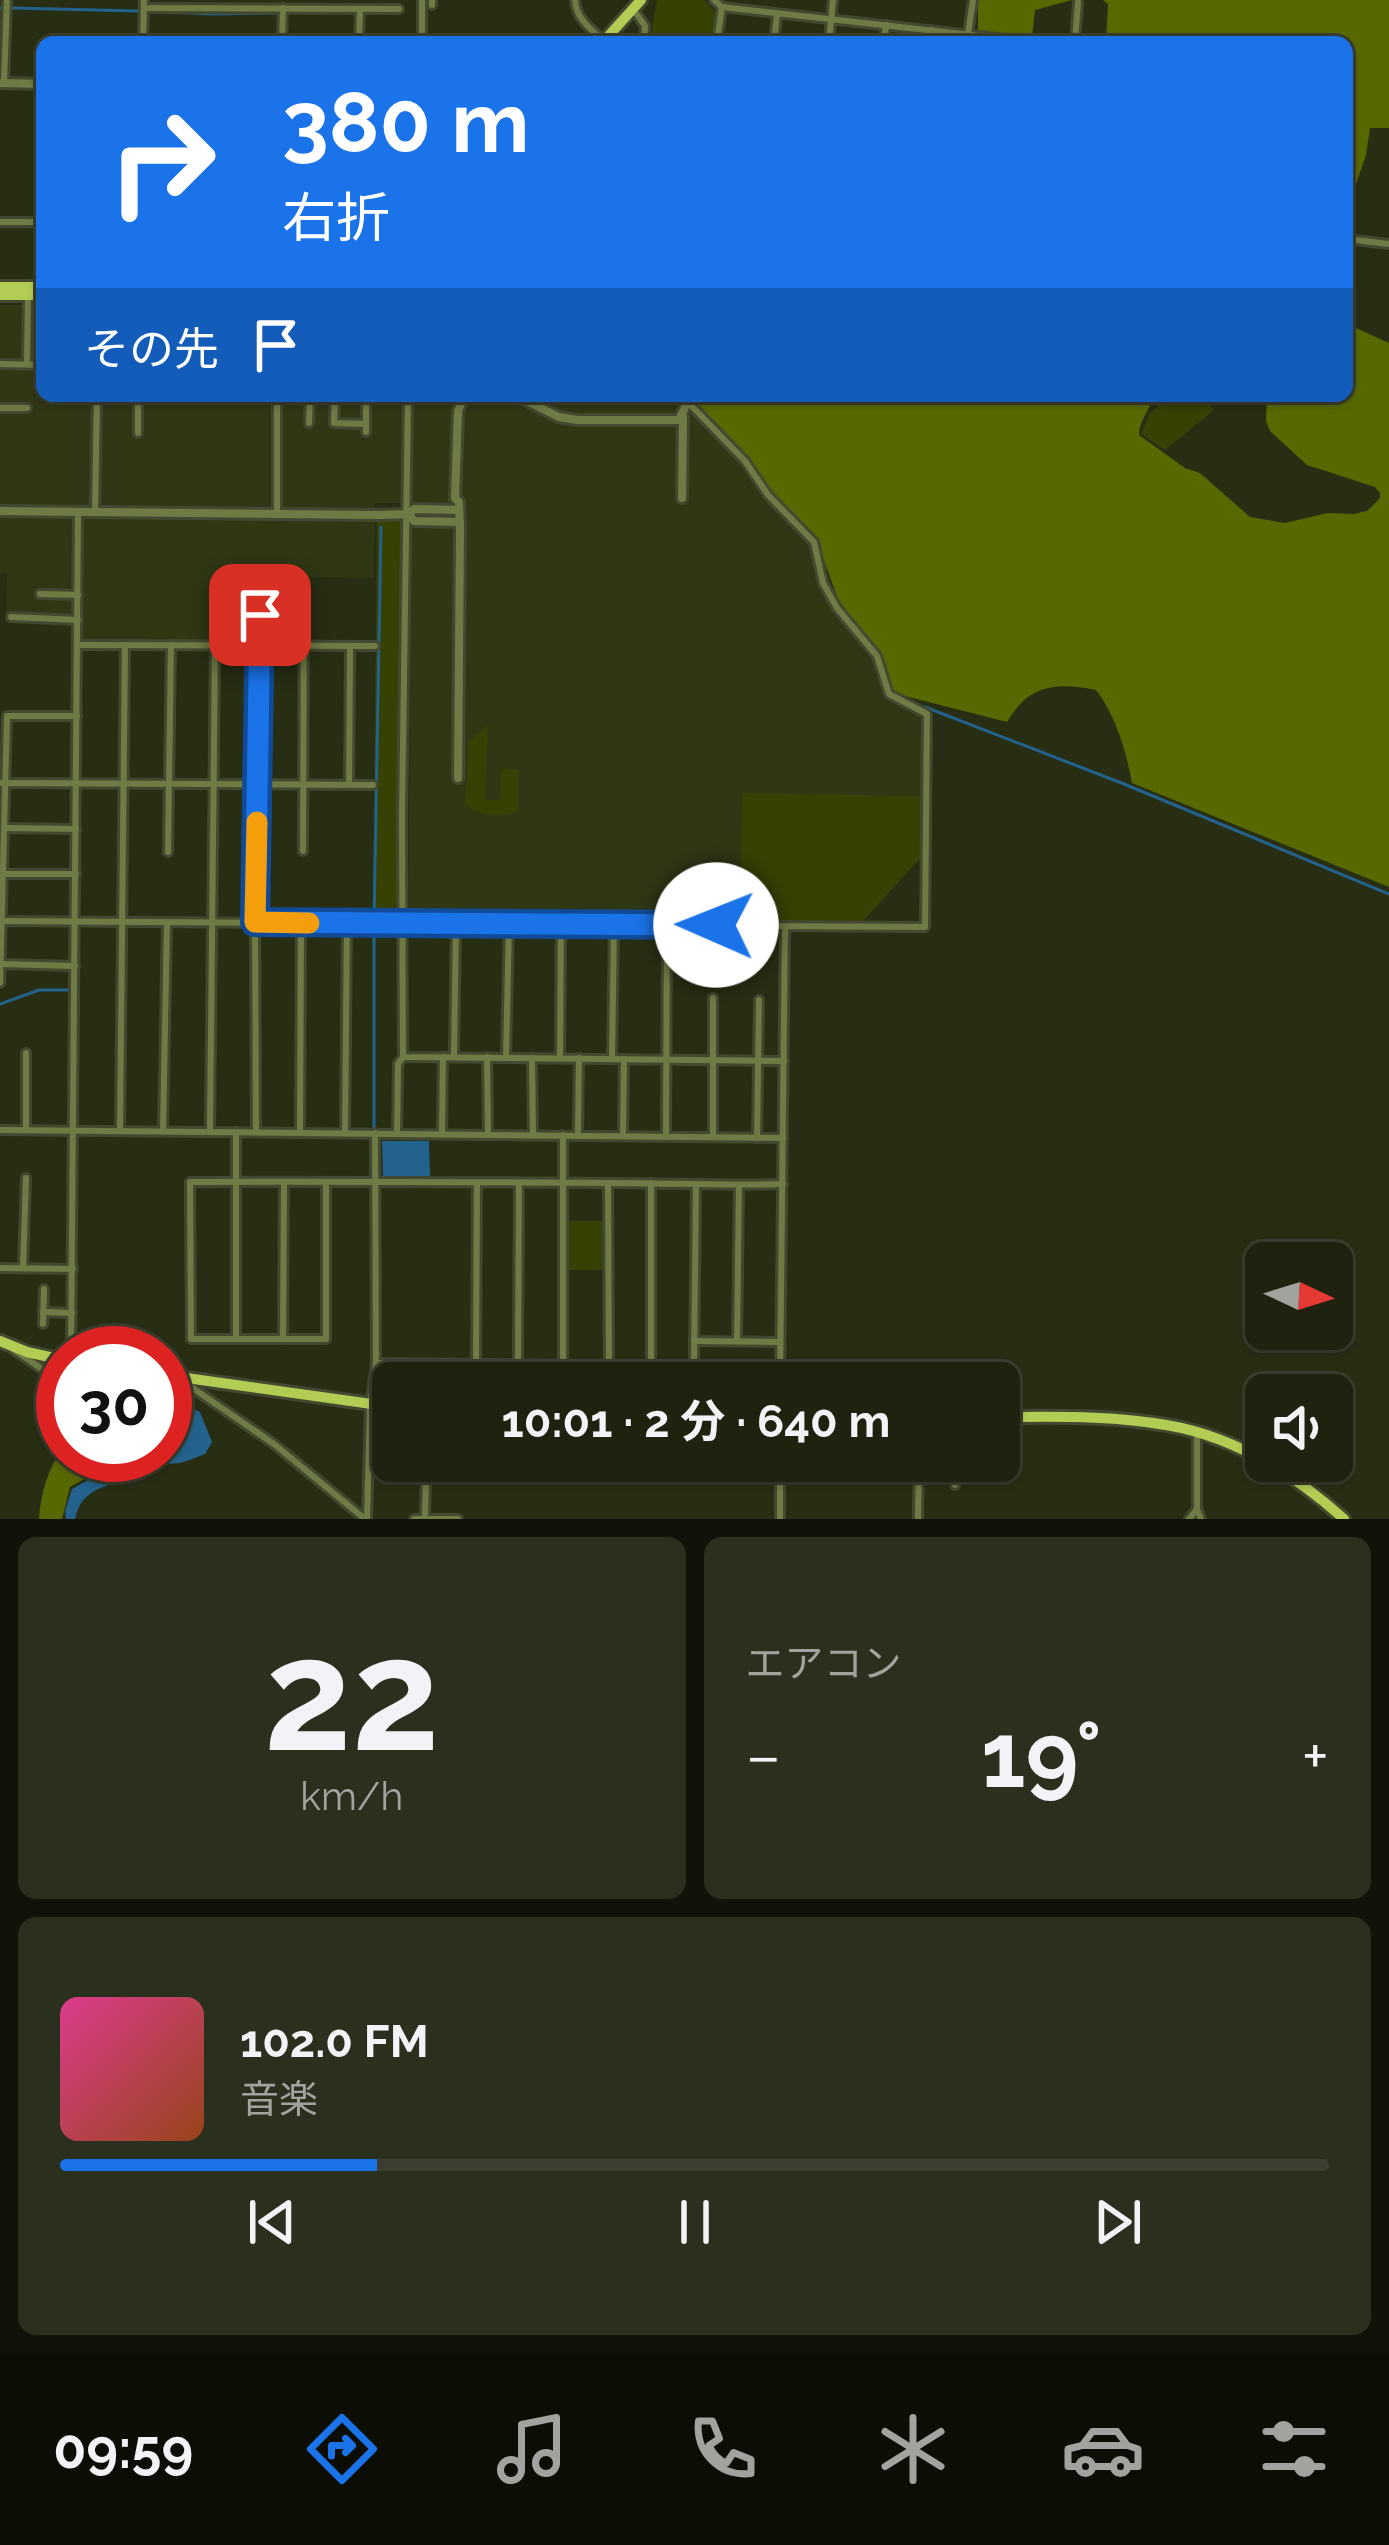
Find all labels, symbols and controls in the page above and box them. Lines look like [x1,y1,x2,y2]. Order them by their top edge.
text: 380 m [282,73,530,172]
icon: right [84,84,240,240]
text: 右折 [282,186,390,250]
icon: arrive [243,312,309,378]
text: その先 [84,323,219,376]
pin [209,564,311,666]
icon: arrive [227,582,293,648]
position arrow [653,862,779,988]
north arrow [1245,1242,1353,1350]
map controls [1245,1242,1353,1482]
speed limit sign: 30 [36,1326,192,1482]
button: sound [1245,1374,1353,1482]
text: 10:01 · 2 分 · 640 m [502,1395,890,1448]
text: 22 [264,1603,440,1787]
text: エアコン [746,1640,902,1686]
text: 19° [981,1702,1102,1808]
text: − [746,1717,781,1794]
text: + [1302,1717,1329,1794]
text: km/h [300,1773,403,1819]
text: 102.0 FM [240,2015,429,2068]
text: 音楽 [240,2076,318,2122]
icon: previous [239,2189,305,2255]
icon: pause [662,2189,728,2255]
icon: next [1085,2189,1151,2255]
icon: directions [300,2407,384,2491]
icon: music [490,2407,574,2491]
icon: phone [681,2407,765,2491]
icon: climate [871,2407,955,2491]
icon: car [1061,2407,1145,2491]
icon: filters [1252,2407,1336,2491]
text: 09:59 [53,2417,193,2481]

